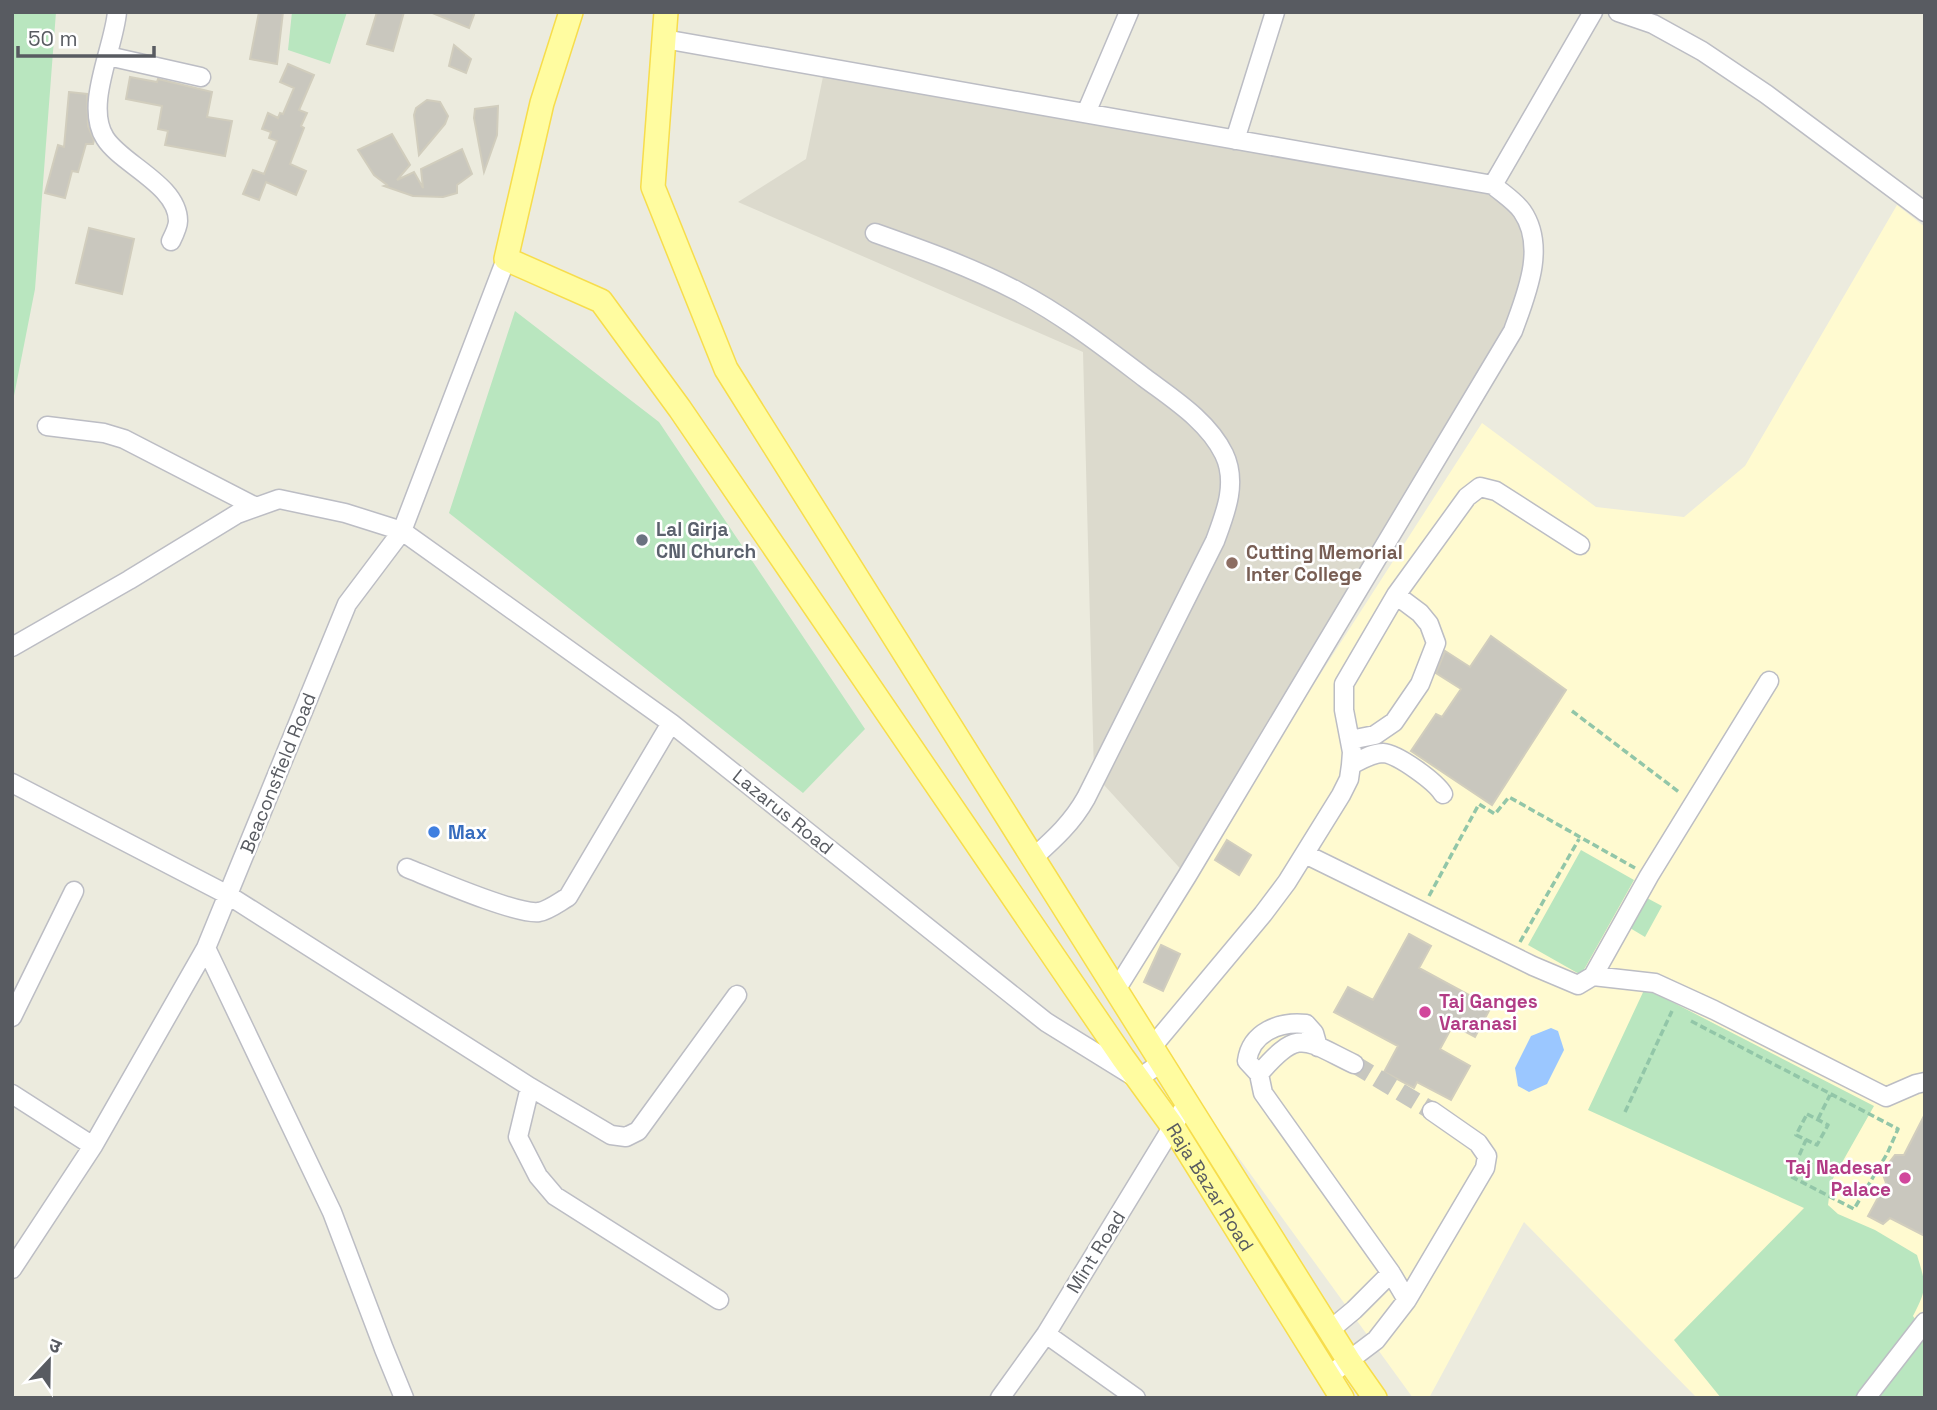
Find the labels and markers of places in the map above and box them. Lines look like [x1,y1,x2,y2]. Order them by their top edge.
place label: Lal Girja CNI Church [656,517,756,564]
marker: Lal Girja CNI Church [634,532,650,548]
place label: Cutting Memorial Inter College [1246,540,1403,587]
marker: Cutting Memorial Inter College [1224,555,1240,571]
place label: Max [448,820,487,845]
marker: Max [426,824,442,840]
place label: Taj Ganges Varanasi [1439,989,1538,1036]
marker: Taj Ganges Varanasi [1417,1004,1433,1020]
place label: Taj Nadesar Palace [1786,1155,1891,1202]
marker: Taj Nadesar Palace [1897,1170,1913,1186]

